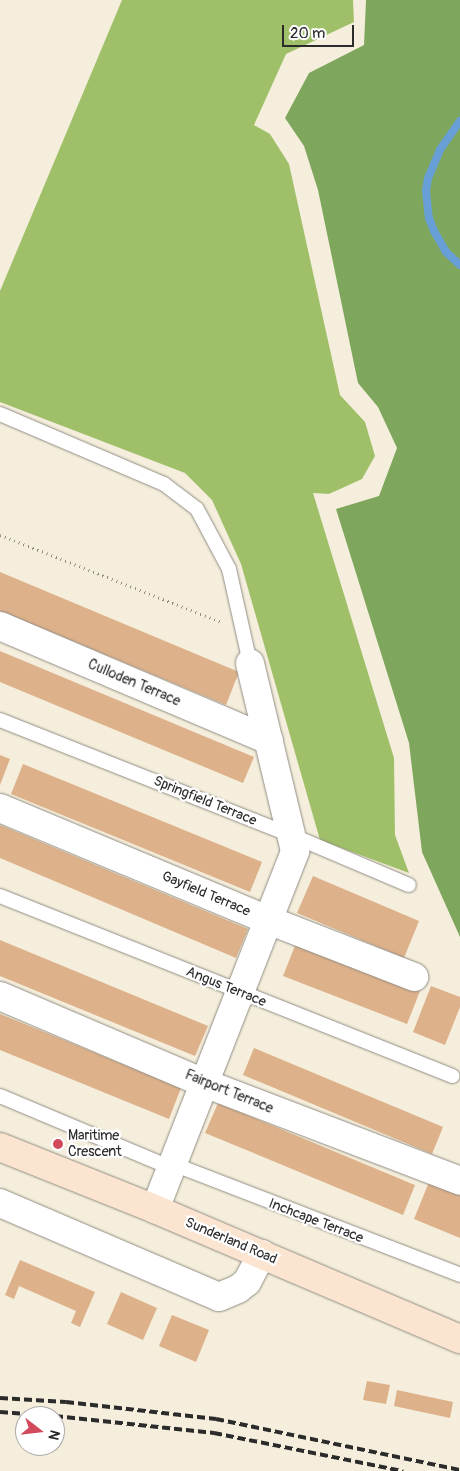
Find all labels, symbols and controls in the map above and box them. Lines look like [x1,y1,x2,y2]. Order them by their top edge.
scale bar [285,15,358,47]
text: 20 m [290,24,325,43]
street label: Culloden Terrace [85,656,183,710]
street label: Springfield Terrace [151,773,259,829]
street label: Gayfield Terrace [159,868,253,920]
street label: Angus Terrace [184,963,268,1011]
street label: Fairport Terrace [182,1067,276,1117]
place label: Maritime Crescent [68,1128,122,1160]
marker: Maritime Crescent [52,1138,64,1150]
street label: Inchcape Terrace [266,1195,366,1247]
street label: Sunderland Road [182,1214,280,1268]
north arrow [15,1406,65,1456]
text: N [44,1428,63,1442]

